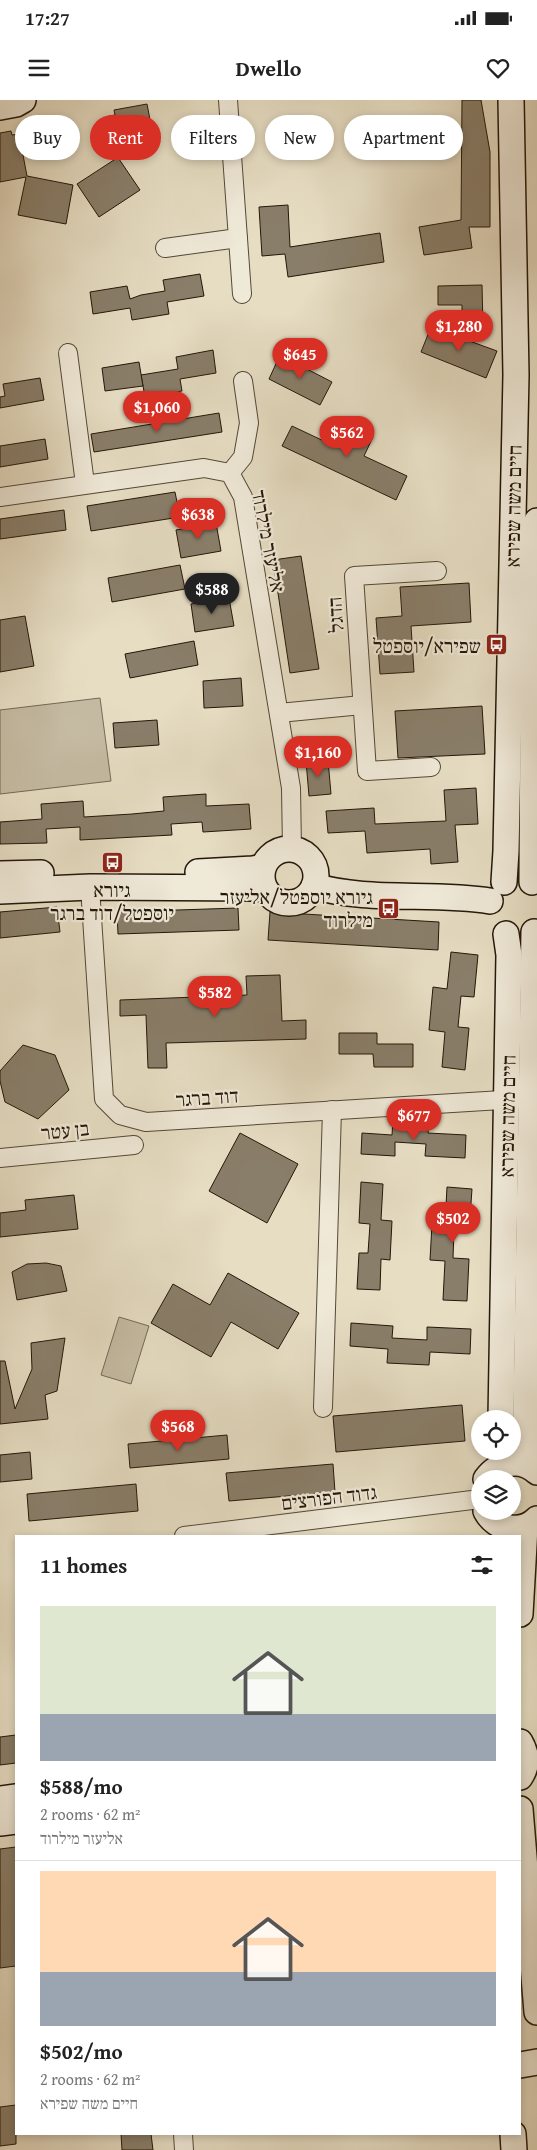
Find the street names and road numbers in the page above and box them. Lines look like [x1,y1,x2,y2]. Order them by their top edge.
street label: חיים משה שפירא [497,444,529,568]
street label: אליעזר מילרוד [245,487,293,595]
street label: הדגל [319,596,351,634]
street label: חיים משה שפירא [491,1054,523,1178]
street label: דוד ברגר [175,1080,239,1114]
street label: בן עטר [40,1113,90,1147]
street label: גדוד הפורצים [279,1477,379,1517]

